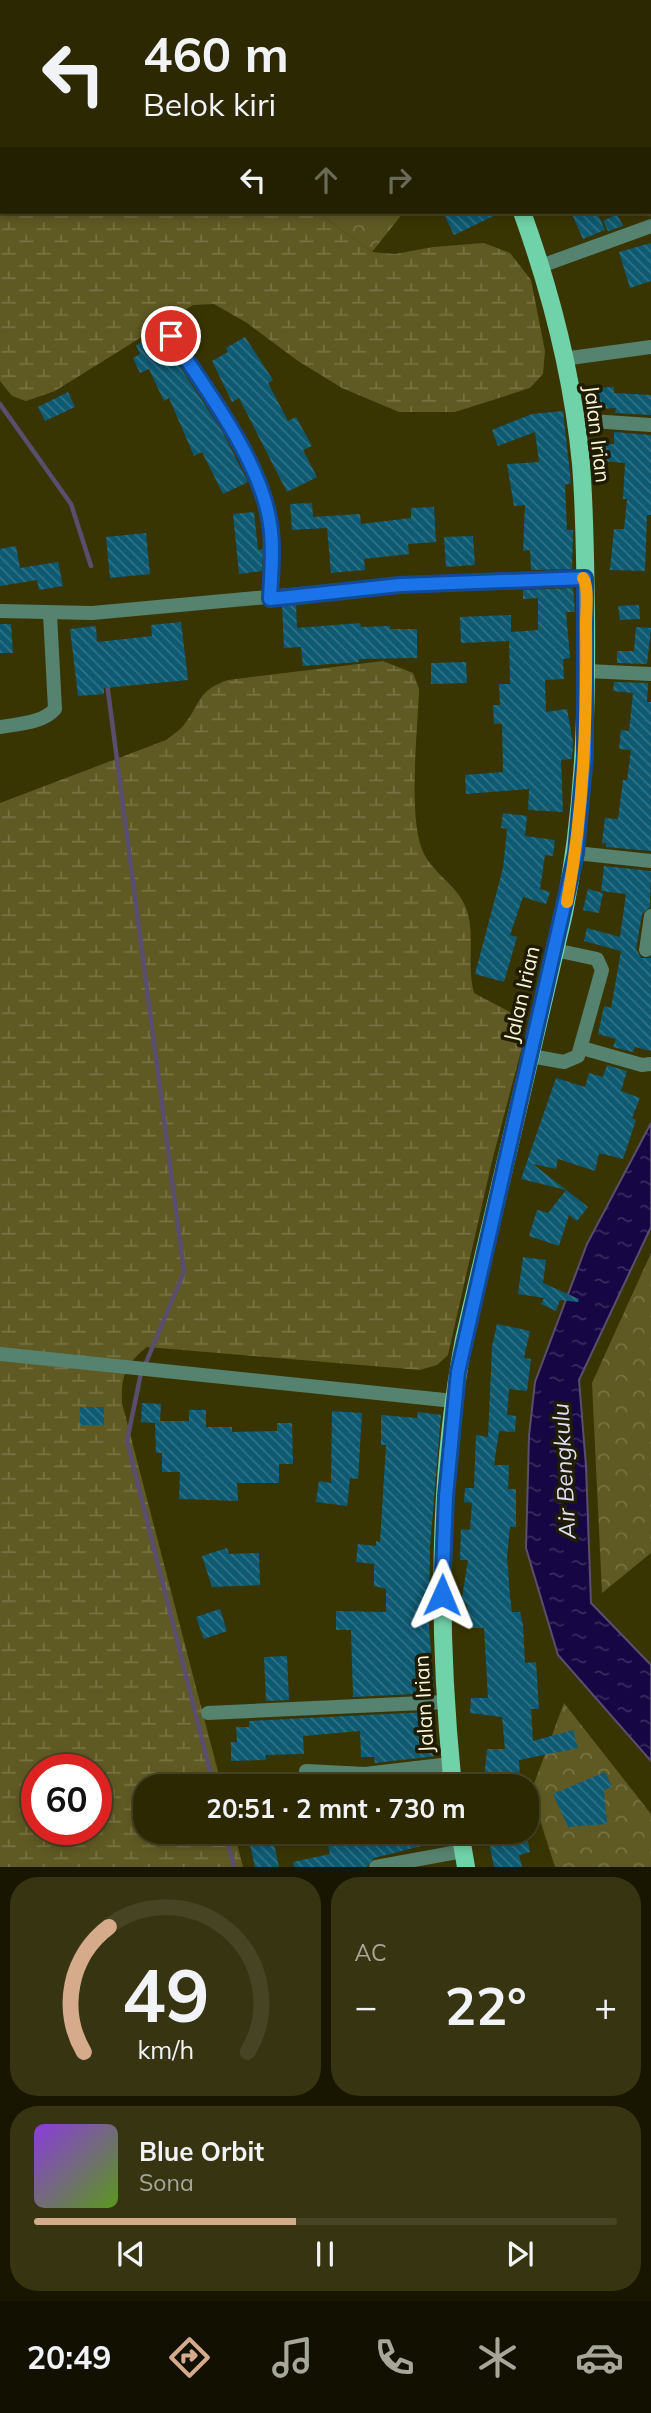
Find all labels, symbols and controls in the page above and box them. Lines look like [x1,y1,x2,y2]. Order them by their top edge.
text: 460 m [143,23,289,84]
icon: left [28,28,119,119]
text: Belok kiri [143,84,276,124]
icon: left [234,161,272,199]
icon: ahead [307,161,345,199]
icon: right [380,161,418,199]
pin [141,306,201,366]
icon: arrive [152,317,190,355]
street label: Jalan Irian [579,384,617,484]
street label: Jalan Irian [497,943,545,1044]
water label: Air Bengkulu [545,1402,582,1541]
position arrow [405,1558,479,1632]
street label: Jalan Irian [407,1655,439,1754]
speed limit sign: 60 [21,1754,112,1845]
text: 20:51 · 2 mnt · 730 m [206,1792,466,1825]
text: AC [355,1938,387,1967]
text: 49 [122,1950,209,2041]
text: 22° [445,1973,527,2038]
text: − [355,1982,377,2030]
text: + [594,1982,617,2030]
text: km/h [137,2034,194,2065]
text: Blue Orbit [139,2135,264,2168]
text: Sona [139,2168,194,2197]
icon: previous [112,2235,150,2273]
icon: pause [306,2235,344,2273]
icon: next [501,2235,539,2273]
icon: directions [165,2333,214,2382]
icon: music [268,2333,317,2382]
icon: phone [370,2333,419,2382]
icon: climate [473,2333,522,2382]
icon: car [575,2333,624,2382]
text: 20:49 [27,2337,112,2377]

